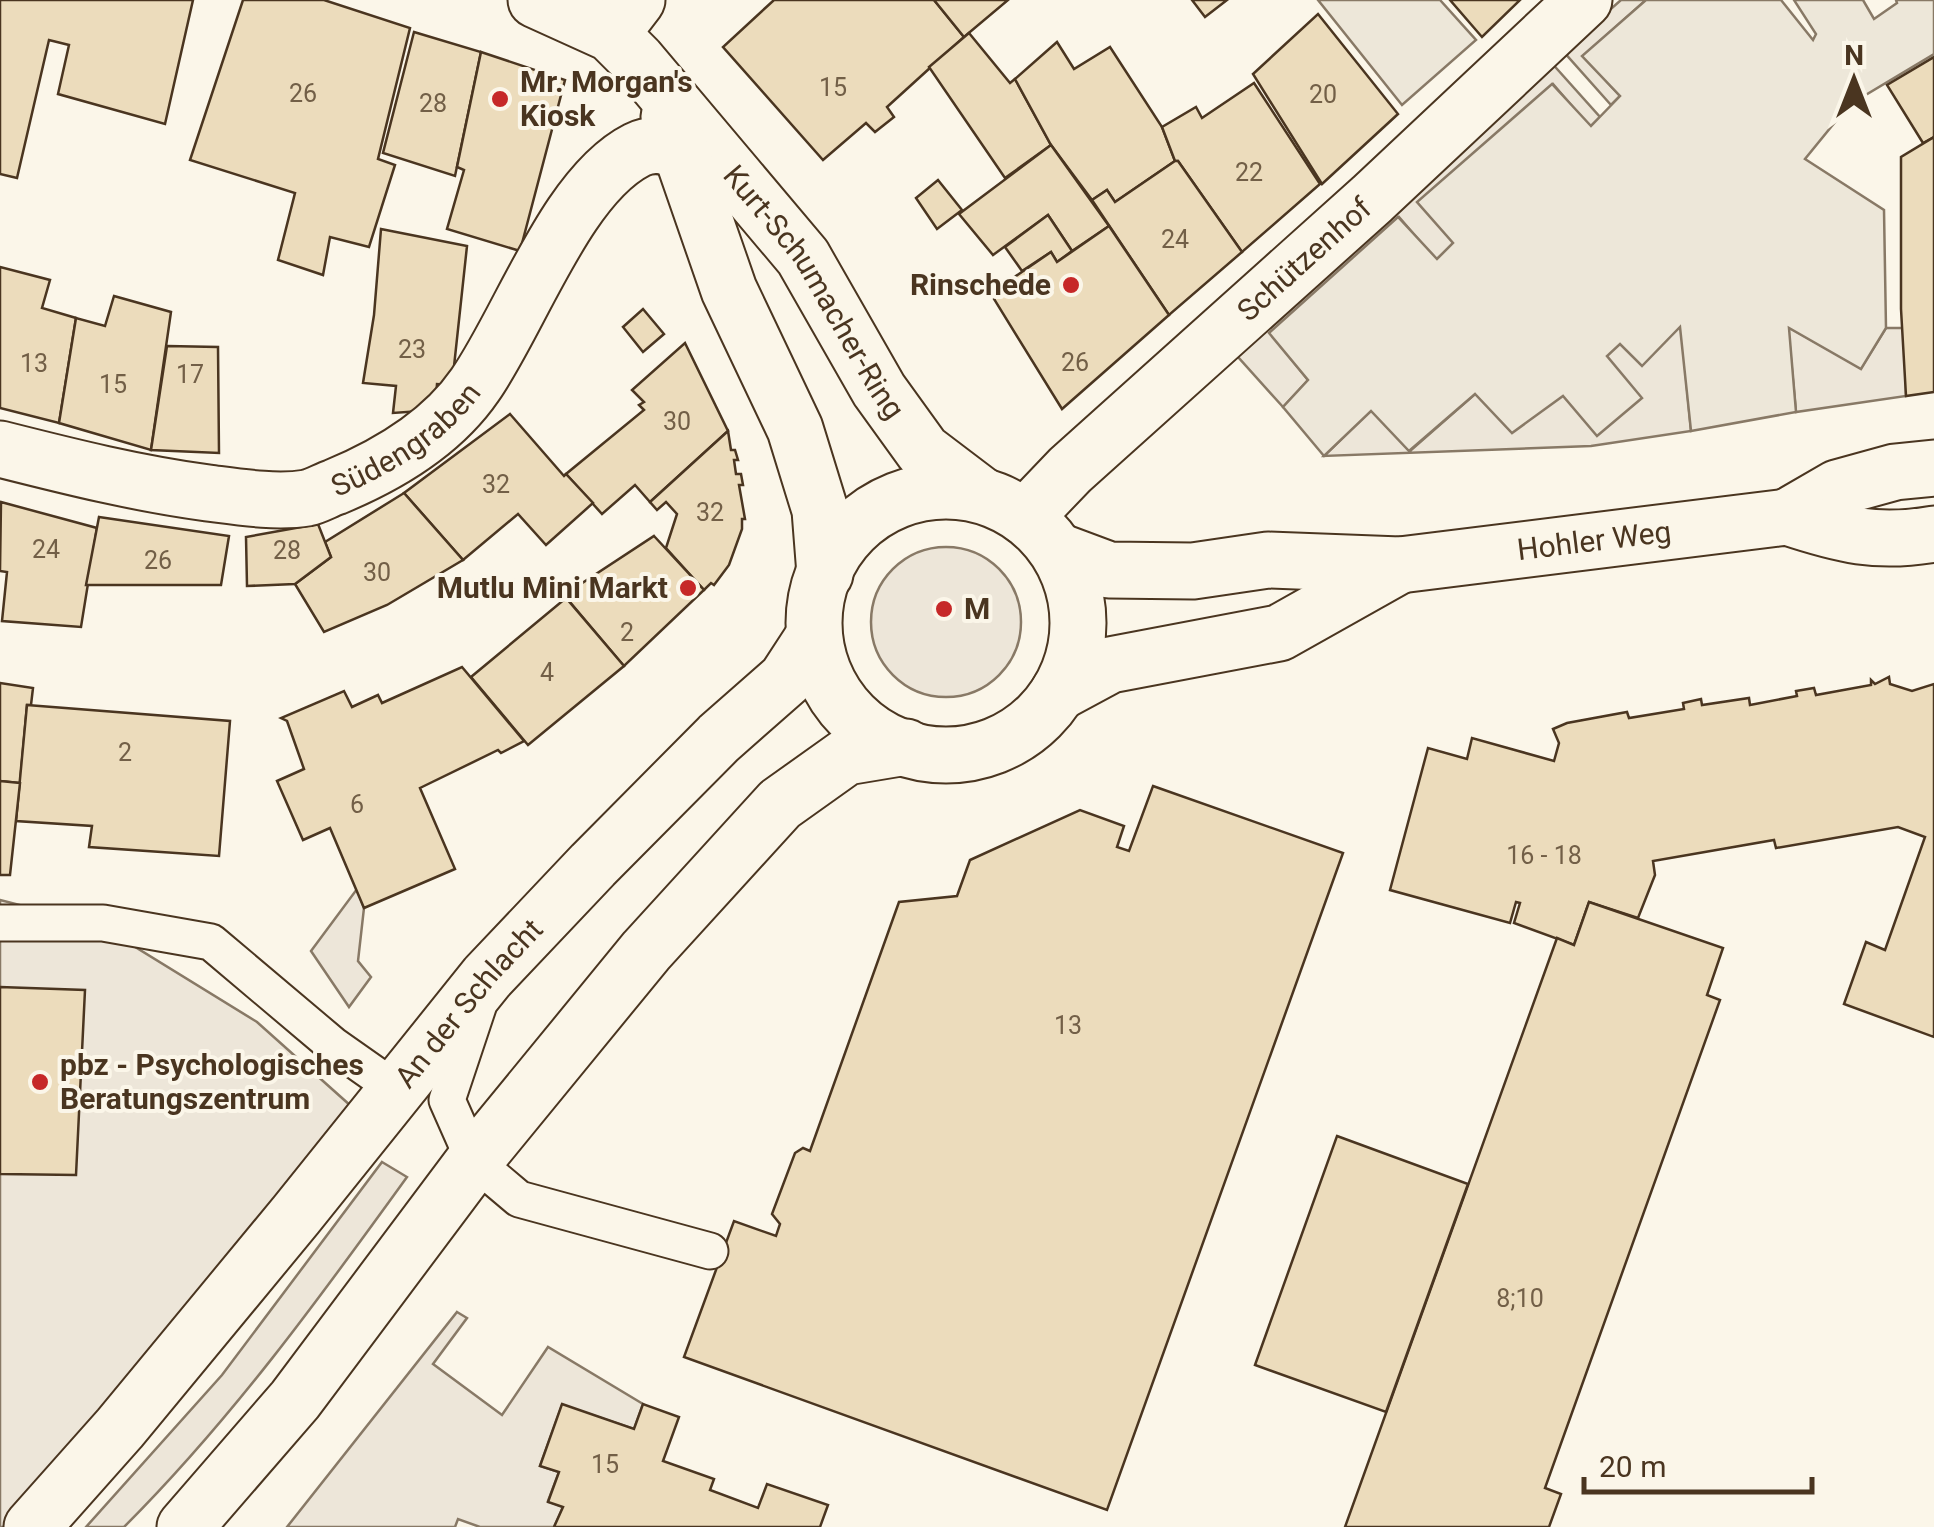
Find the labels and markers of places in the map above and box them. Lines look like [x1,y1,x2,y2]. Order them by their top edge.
place label: Mr. Morgan's Kiosk [520,64,693,133]
marker: Mr. Morgan's Kiosk [489,88,511,110]
place label: Rinschede [910,267,1051,302]
marker: Rinschede [1060,274,1082,296]
place label: Mutlu Mini Markt [437,570,668,605]
marker: Mutlu Mini Markt [677,577,699,599]
place label: M [964,591,990,626]
marker: M [933,598,955,620]
place label: pbz - Psychologisches Beratungszentrum [60,1047,364,1116]
marker: pbz - Psychologisches Beratungszentrum [29,1071,51,1093]

